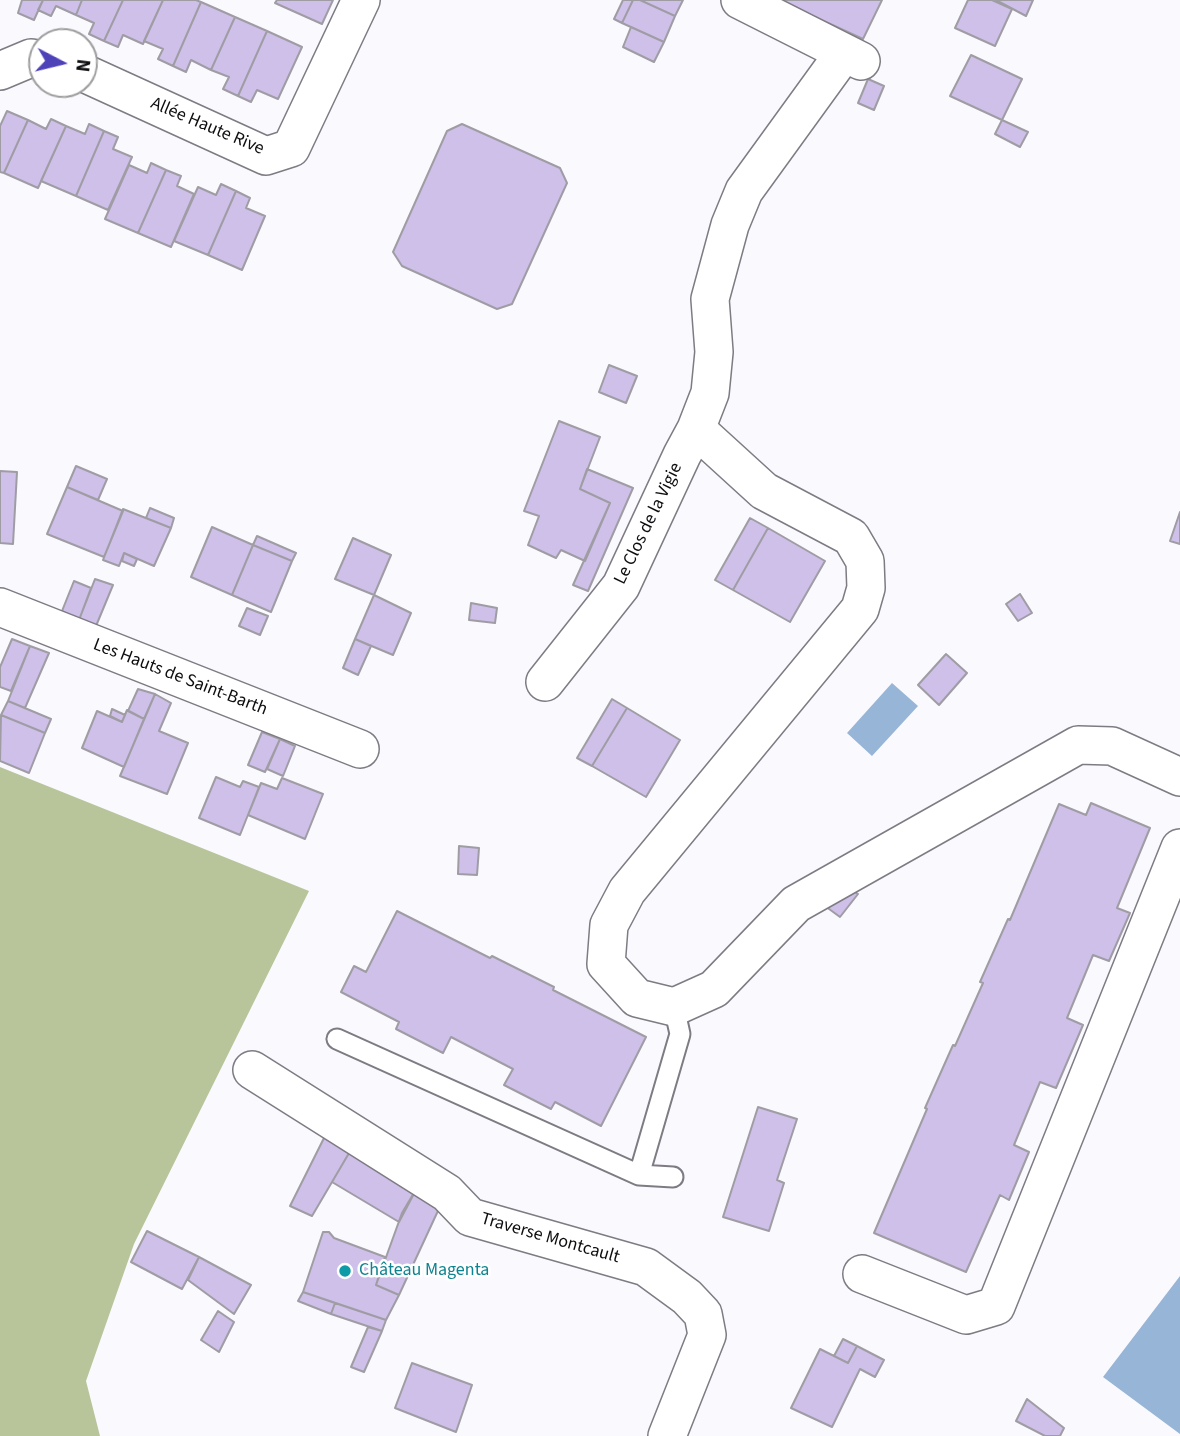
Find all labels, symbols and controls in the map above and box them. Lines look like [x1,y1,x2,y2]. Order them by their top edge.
north arrow [28,28,98,98]
text: N [68,57,97,73]
street label: Allée Haute Rive [147,93,267,161]
street label: Le Clos de la Vigie [610,460,688,588]
street label: Les Hauts de Saint-Barth [90,635,270,721]
street label: Traverse Montcault [478,1209,622,1269]
place label: Château Magenta [359,1260,489,1282]
marker: Château Magenta [337,1263,353,1279]

